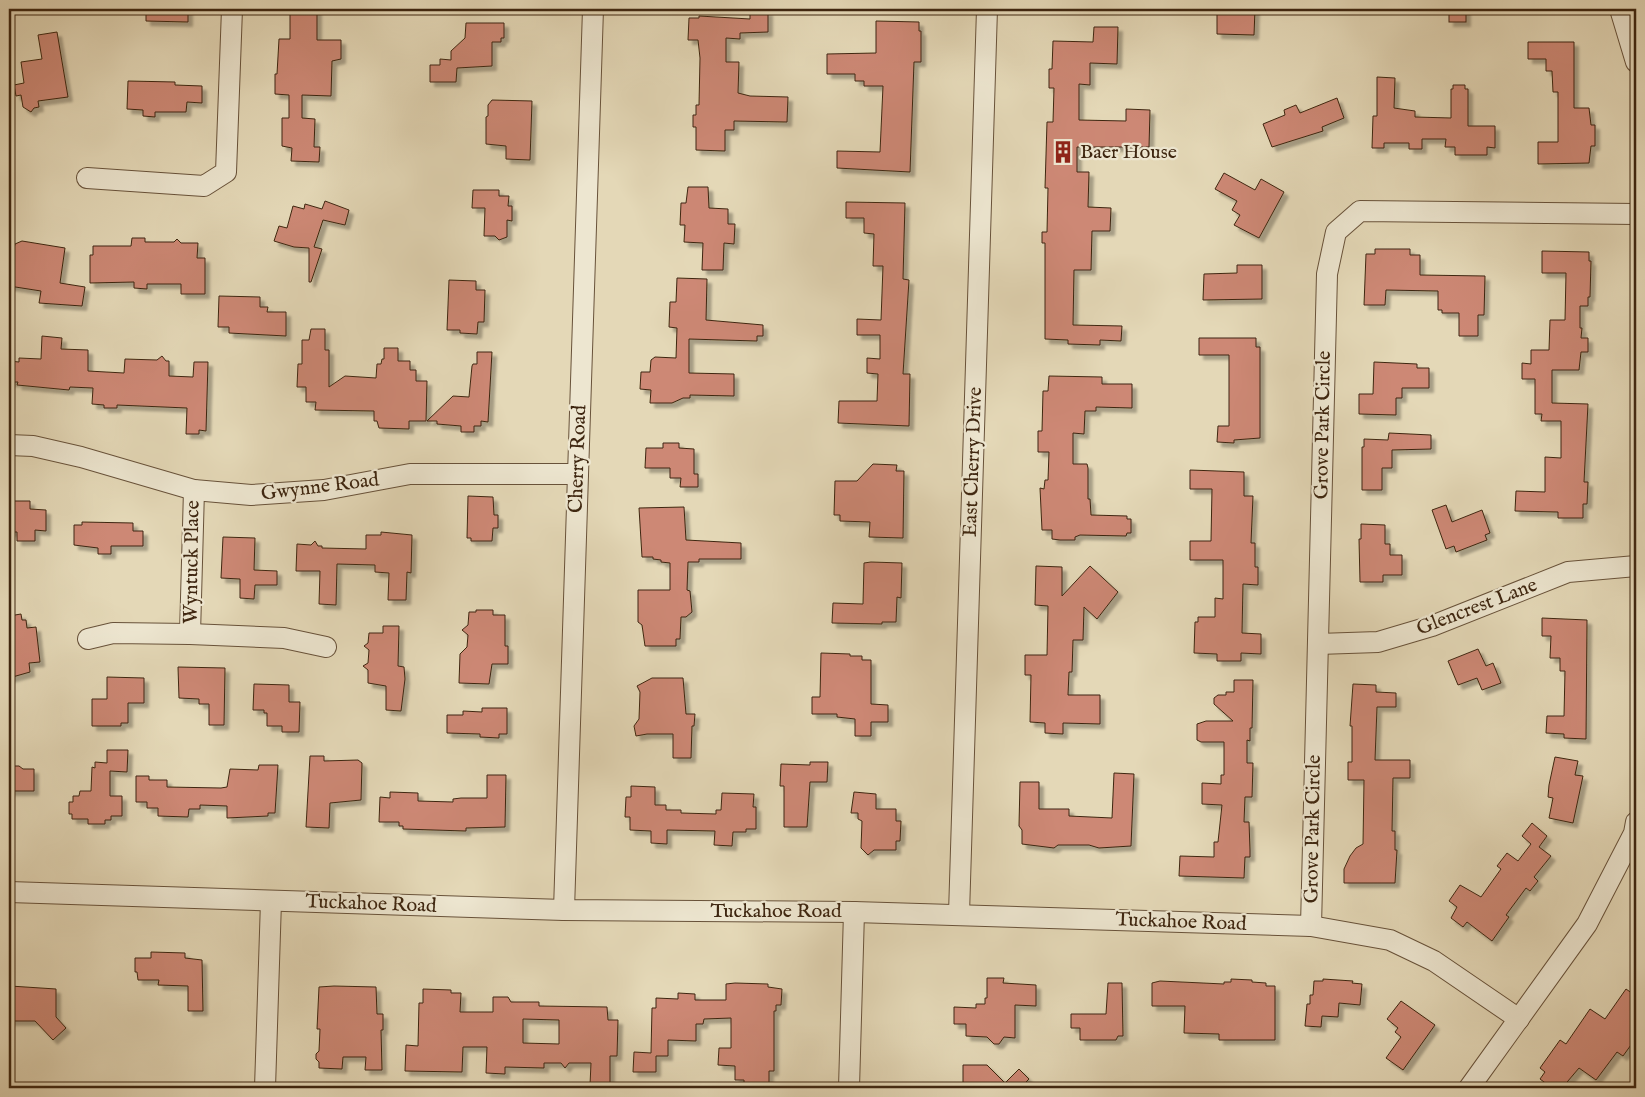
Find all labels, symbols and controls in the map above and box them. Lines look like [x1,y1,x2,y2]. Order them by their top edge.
building icon: Baer House [1050,139,1076,165]
place label: Baer House [1080,140,1177,165]
street label: Grove Park Circle [1309,350,1337,500]
street label: East Cherry Drive [958,386,988,538]
street label: Cherry Road [564,404,592,513]
street label: Gwynne Road [259,467,381,507]
street label: Wyntuck Place [178,500,206,624]
street label: Glencrest Lane [1413,573,1541,641]
street label: Grove Park Circle [1299,754,1327,904]
street label: Tuckahoe Road [305,889,437,919]
street label: Tuckahoe Road [710,899,842,924]
street label: Tuckahoe Road [1115,907,1247,937]

